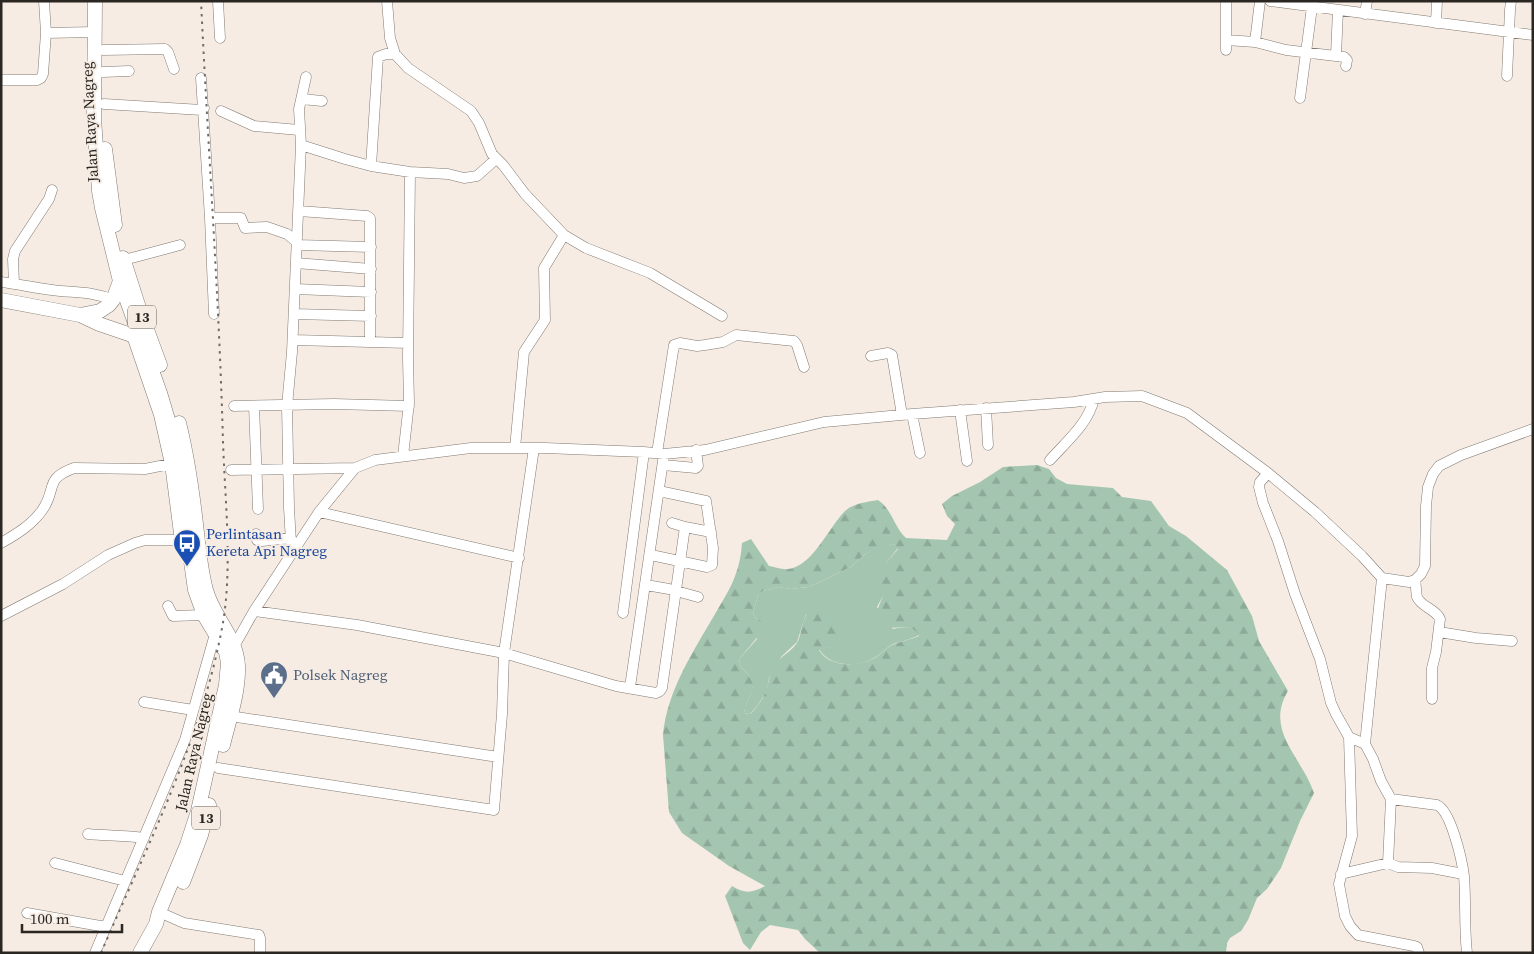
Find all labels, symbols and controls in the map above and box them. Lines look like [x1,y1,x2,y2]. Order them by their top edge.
street label: Jalan Raya Nagreg [76,61,103,184]
road number: 13 [128,306,156,328]
place label: Perlintasan Kereta Api Nagreg [206,523,327,561]
bus stop icon: Perlintasan Kereta Api Nagreg [172,528,202,567]
public building icon: Polsek Nagreg [259,660,289,699]
place label: Polsek Nagreg [293,664,388,685]
street label: Jalan Raya Nagreg [169,690,217,814]
road number: 13 [192,806,220,830]
scale bar [22,902,122,934]
text: 100 m [30,908,70,929]

